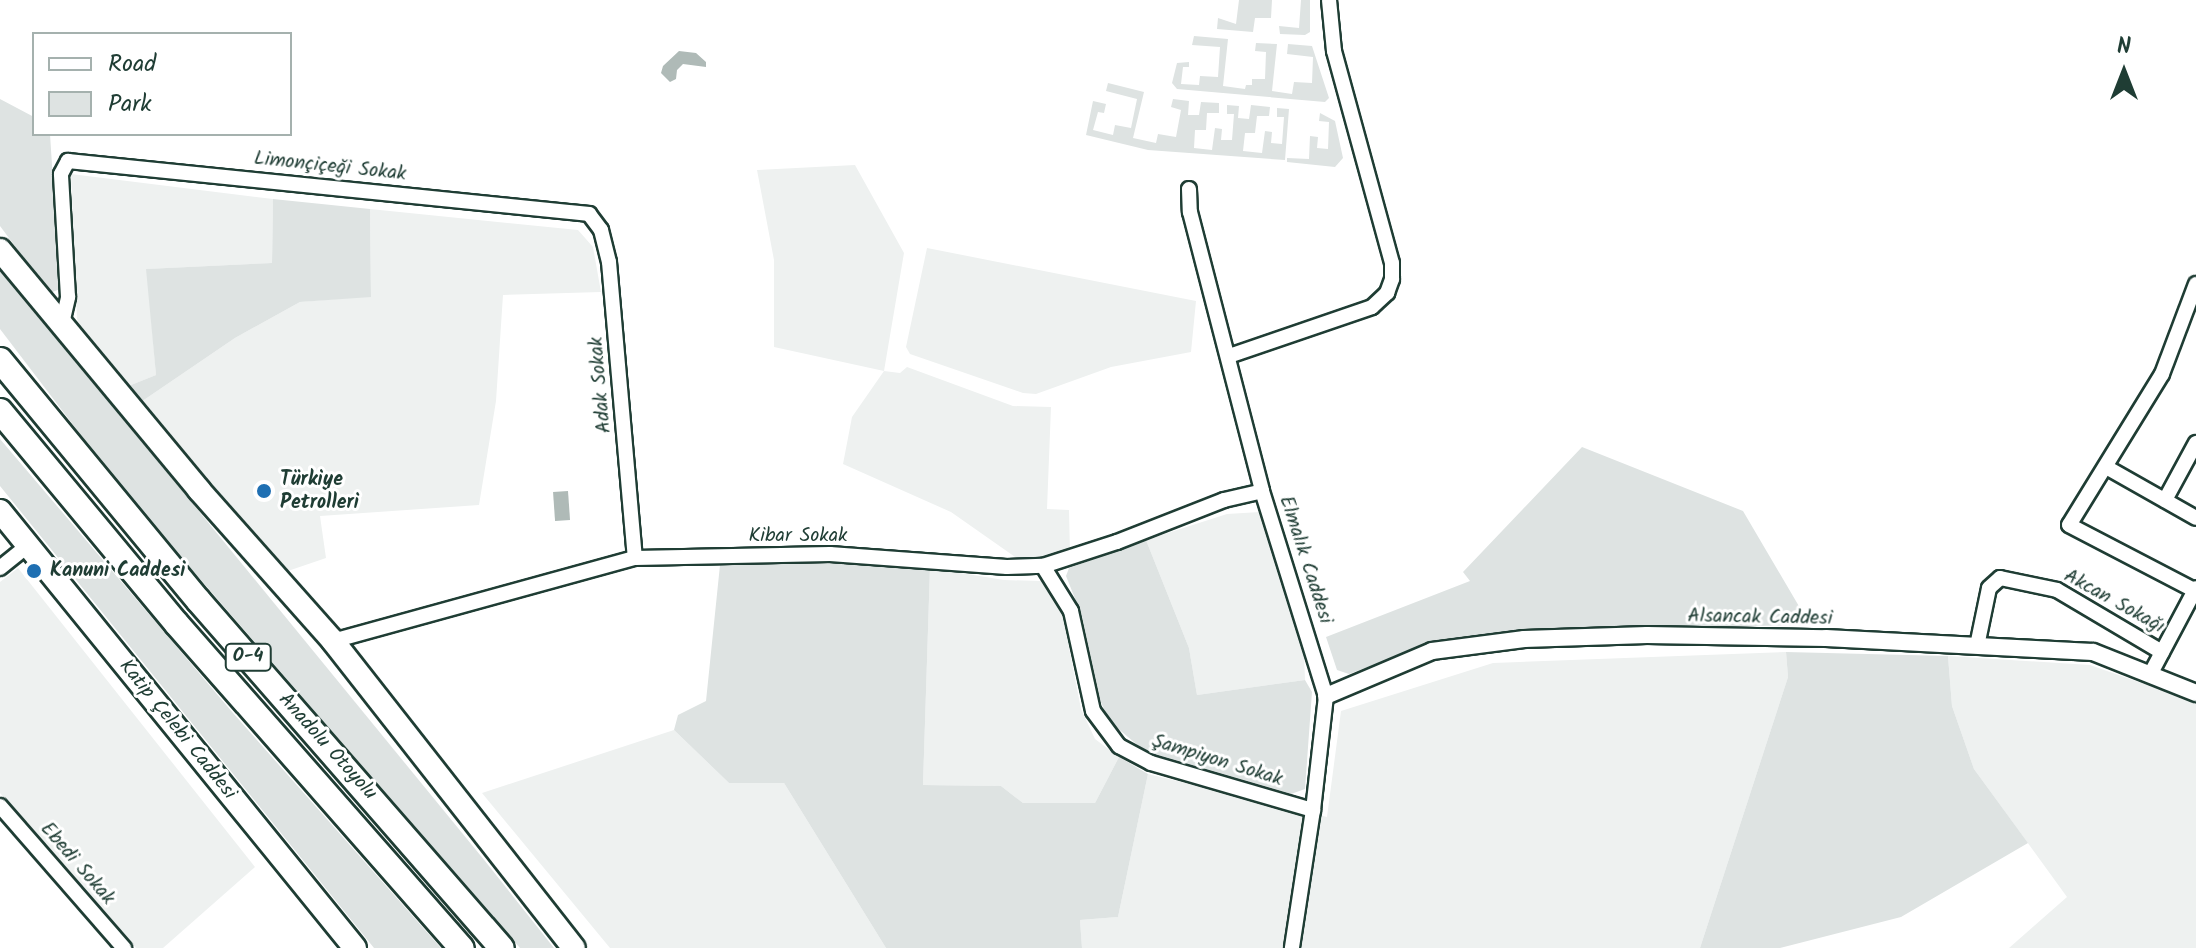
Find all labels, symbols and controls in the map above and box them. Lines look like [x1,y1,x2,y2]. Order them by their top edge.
text: N [2117,30,2131,65]
legend [32,32,292,136]
north arrow [2084,32,2164,112]
text: Road [108,45,156,84]
text: Park [108,85,152,124]
street label: Limonçiçeği Sokak [253,147,407,187]
street label: Adak Sokak [585,336,617,434]
place label: Türkiye Petrolleri [280,468,359,515]
marker: Türkiye Petrolleri [255,482,273,500]
street label: Elmalık Caddesi [1273,493,1337,627]
street label: Kibar Sokak [749,524,847,548]
place label: Kanuni Caddesi [50,559,185,583]
marker: Kanuni Caddesi [25,562,43,580]
street label: Akcan Sokağı [2059,564,2169,640]
street label: Alsancak Caddesi [1687,605,1833,631]
road number: O-4 [224,643,272,671]
street label: Katip Çelebi Caddesi [113,655,241,805]
street label: Anadolu Otoyolu [273,689,381,805]
street label: Şampiyon Sokak [1149,730,1285,792]
street label: Ebedi Sokak [35,818,119,910]

